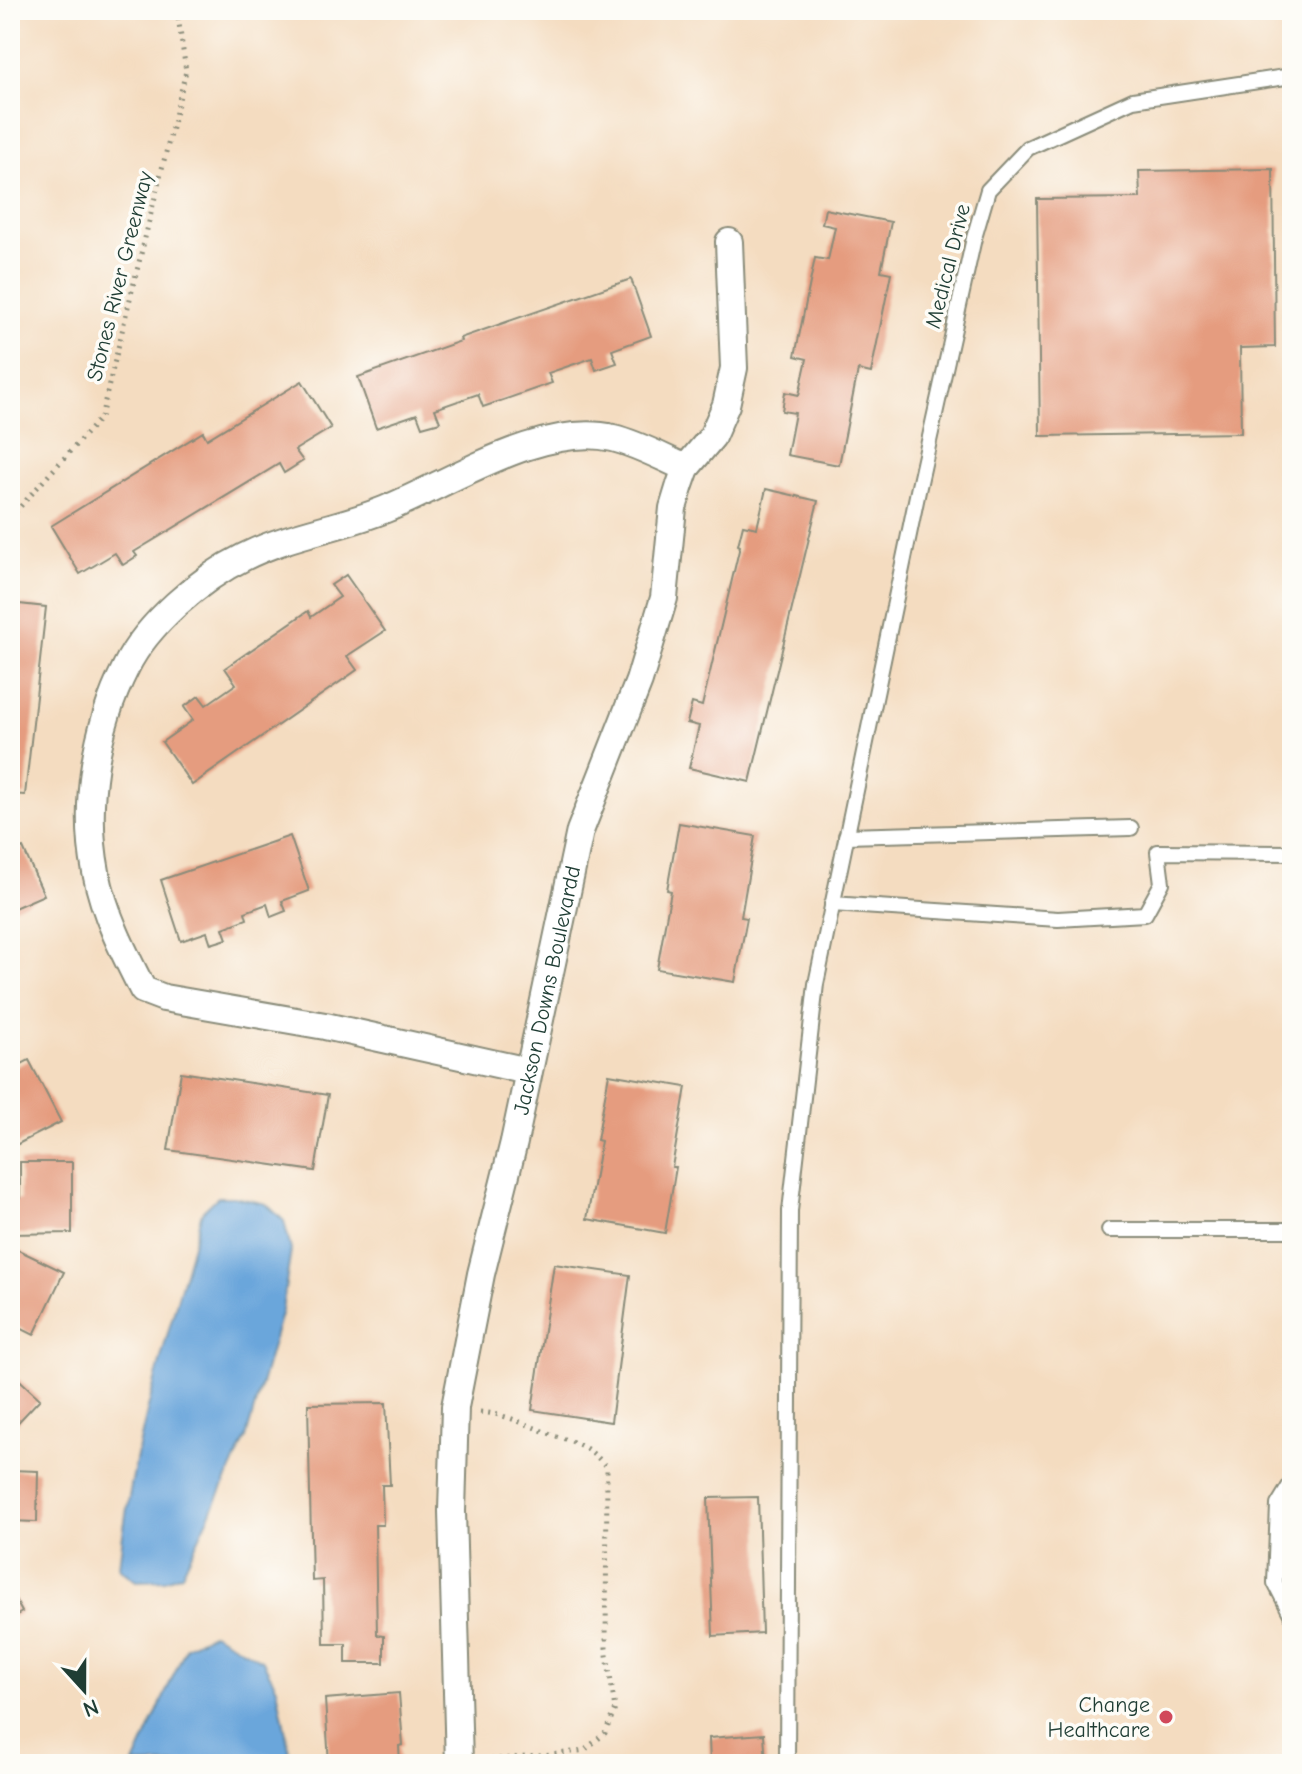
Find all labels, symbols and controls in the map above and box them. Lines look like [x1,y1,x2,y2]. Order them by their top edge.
street label: Stones River Greenway [81,168,159,384]
street label: Medical Drive [920,201,976,331]
street label: Jackson Downs Boulevardd [508,863,586,1117]
north arrow [44,1650,124,1730]
place label: Change Healthcare [1048,1692,1150,1743]
text: N [79,1693,102,1722]
marker: Change Healthcare [1157,1708,1175,1726]

